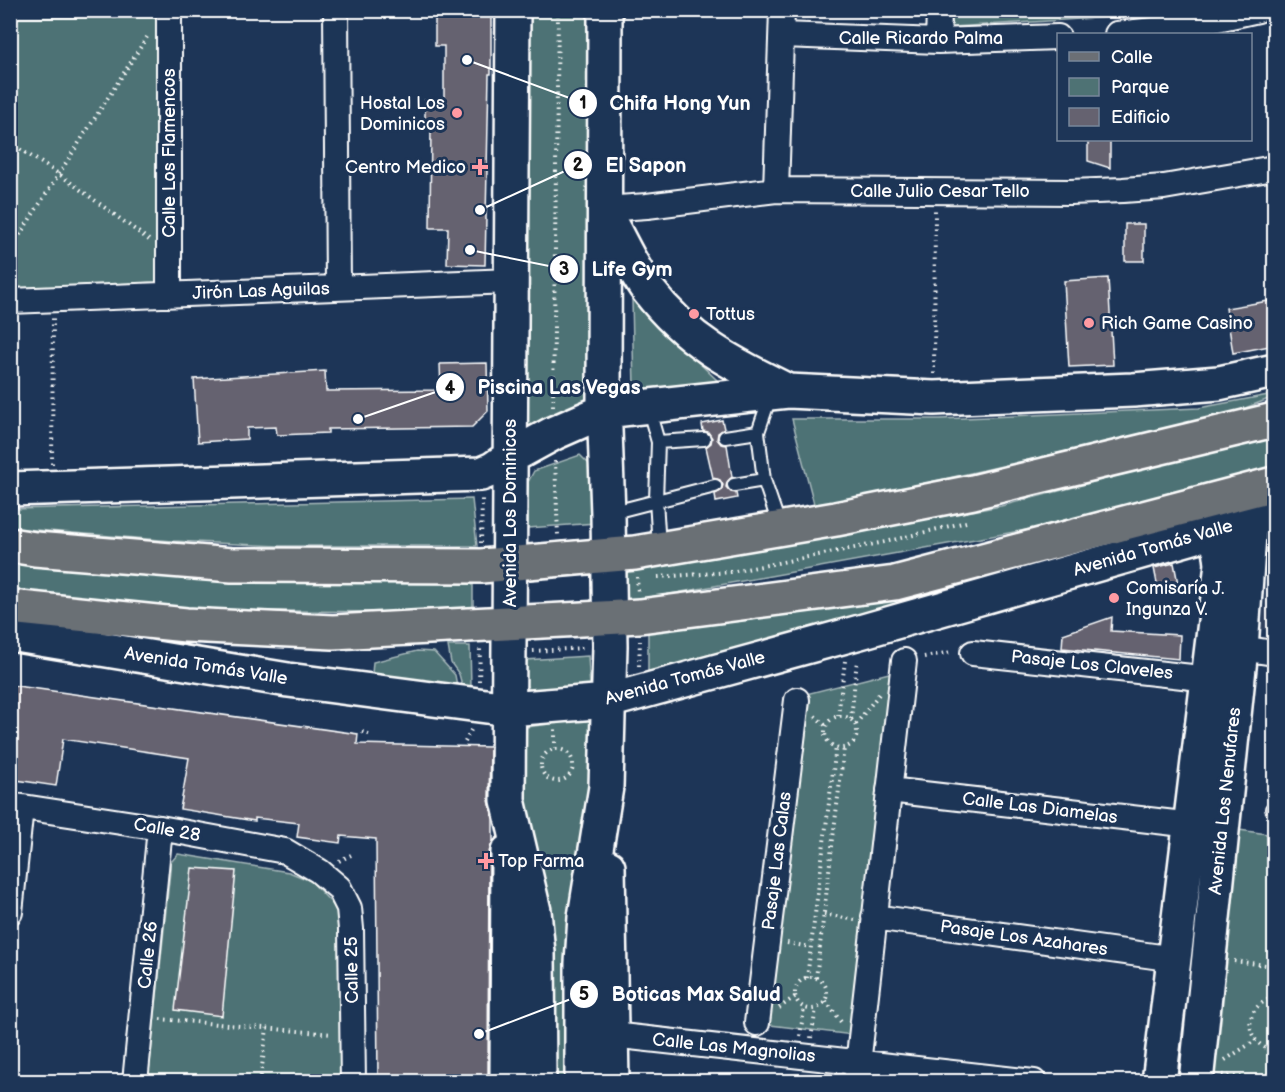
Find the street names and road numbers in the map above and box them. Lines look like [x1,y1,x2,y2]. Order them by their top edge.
street label: Calle Ricardo Palma [839,28,1003,49]
street label: Calle Los Flamencos [159,68,180,238]
street label: Calle Julio Cesar Tello [850,181,1030,202]
street label: Jirón Las Aguilas [192,278,330,304]
street label: Avenida Los Dominicos [500,419,521,607]
street label: Avenida Tomás Valle [1071,515,1235,581]
street label: Avenida Tomás Valle [123,643,289,689]
street label: Avenida Tomás Valle [603,646,768,709]
street label: Pasaje Los Claveles [1010,646,1174,684]
street label: Avenida Los Nenufares [1205,706,1245,896]
street label: Calle Las Diamelas [961,788,1119,828]
street label: Pasaje Las Calas [758,790,796,931]
street label: Calle 28 [132,814,202,846]
street label: Pasaje Los Azahares [939,916,1109,960]
street label: Calle 26 [134,920,162,990]
street label: Calle 25 [341,936,363,1004]
street label: Calle Las Magnolias [651,1029,817,1067]

